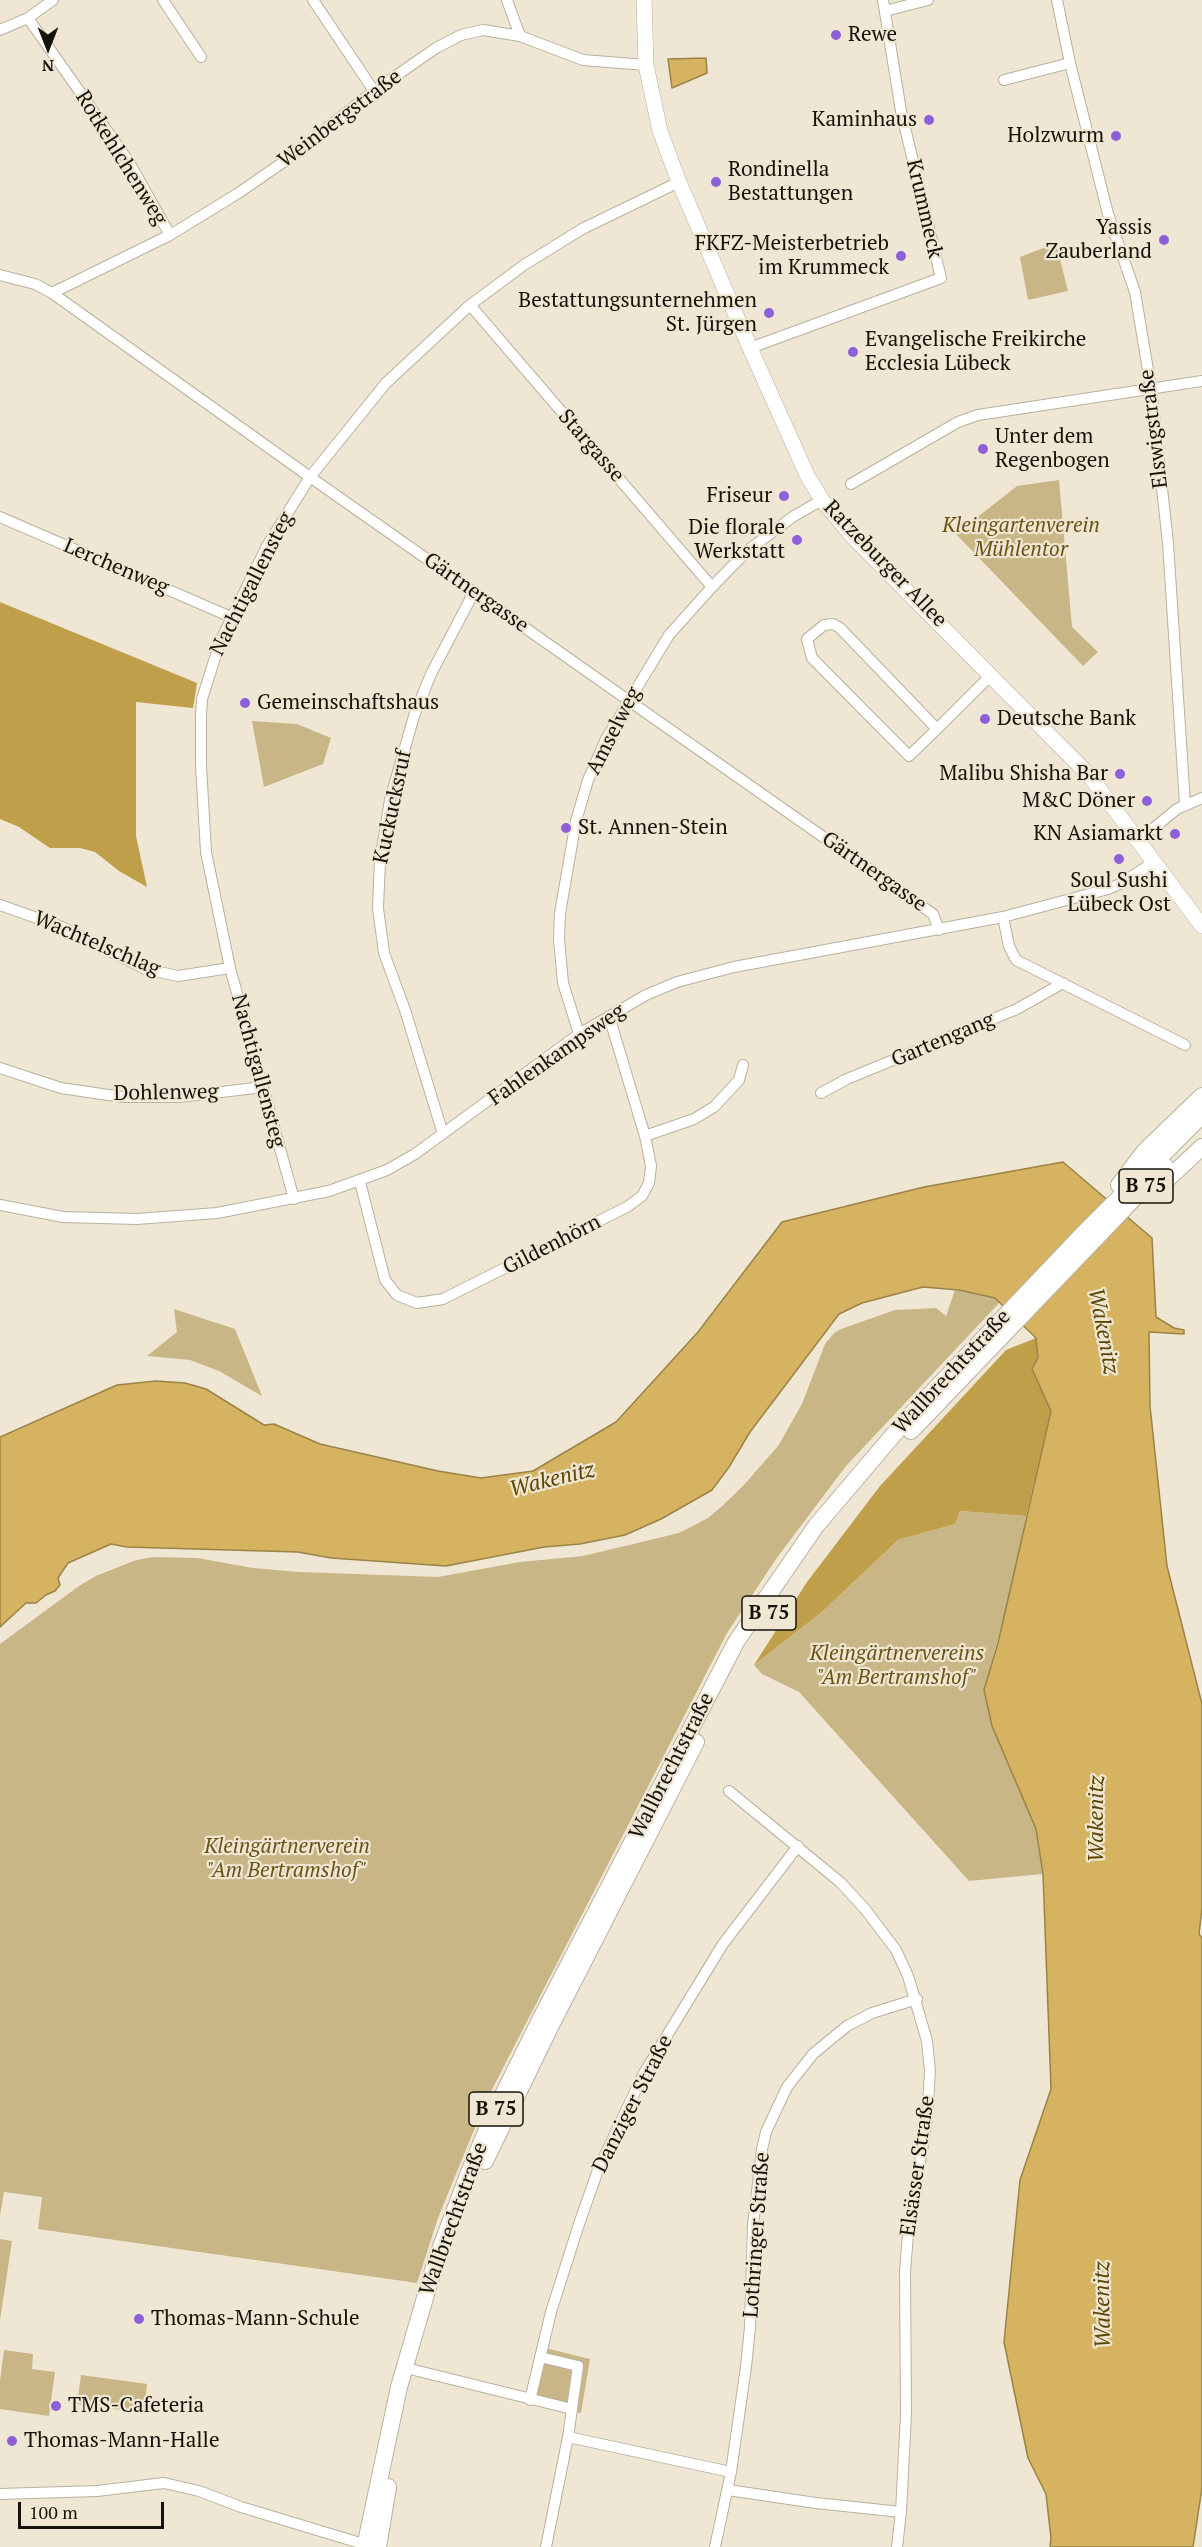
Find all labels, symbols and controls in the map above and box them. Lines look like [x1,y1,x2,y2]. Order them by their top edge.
north arrow [18,18,78,78]
place label: Rewe [848,22,897,48]
marker: Rewe [829,28,843,42]
text: N [42,55,54,77]
street label: Weinbergstraße [273,64,407,174]
street label: Rotkehlchenweg [70,86,172,230]
place label: Kaminhaus [812,107,917,133]
marker: Kaminhaus [922,113,936,127]
place label: Holzwurm [1007,123,1104,149]
marker: Holzwurm [1109,129,1123,143]
place label: Rondinella Bestattungen [728,157,853,207]
street label: Krummeck [900,157,948,261]
marker: Rondinella Bestattungen [709,175,723,189]
place label: Yassis Zauberland [1045,215,1152,265]
place label: FKFZ-Meisterbetrieb im Krummeck [695,231,889,281]
marker: Yassis Zauberland [1157,233,1171,247]
marker: FKFZ-Meisterbetrieb im Krummeck [894,249,908,263]
place label: Bestattungsunternehmen St. Jürgen [518,288,757,338]
marker: Bestattungsunternehmen St. Jürgen [762,306,776,320]
place label: Evangelische Freikirche Ecclesia Lübeck [865,327,1086,377]
marker: Evangelische Freikirche Ecclesia Lübeck [846,345,860,359]
street label: Elswigstraße [1134,368,1174,490]
street label: Stargasse [553,404,629,488]
place label: Unter dem Regenbogen [995,424,1110,474]
marker: Unter dem Regenbogen [976,442,990,456]
place label: Friseur [706,483,772,509]
marker: Friseur [777,489,791,503]
street label: Ratzeburger Allee [818,495,952,633]
street label: Nachtigallensteg [205,508,299,660]
park label: Kleingartenverein Mühlentor [942,513,1100,563]
place label: Die florale Werkstatt [688,515,785,565]
marker: Die florale Werkstatt [790,533,804,547]
street label: Lerchenweg [60,534,172,600]
street label: Gärtnergasse [419,548,533,638]
street label: Amselweg [581,683,647,779]
place label: Gemeinschaftshaus [257,690,439,716]
marker: Gemeinschaftshaus [238,696,252,710]
place label: Deutsche Bank [997,706,1136,732]
marker: Deutsche Bank [978,712,992,726]
street label: Kuckucksruf [369,748,417,866]
place label: Malibu Shisha Bar [939,761,1108,787]
marker: Malibu Shisha Bar [1113,767,1127,781]
place label: M&C Döner [1022,788,1135,814]
marker: M&C Döner [1140,794,1154,808]
place label: St. Annen-Stein [578,815,728,841]
marker: St. Annen-Stein [559,821,573,835]
place label: KN Asiamarkt [1033,821,1163,847]
street label: Gärtnergasse [817,827,931,917]
marker: KN Asiamarkt [1168,827,1182,841]
marker: Soul Sushi Lübeck Ost [1112,852,1126,866]
place label: Soul Sushi Lübeck Ost [1067,868,1171,918]
street label: Wachtelschlag [30,906,164,982]
street label: Nachtigallensteg [225,991,291,1151]
street label: Fahlenkampsweg [484,999,630,1111]
street label: Gartengang [888,1007,998,1073]
street label: Dohlenweg [113,1079,219,1107]
road number: B 75 [1119,1169,1173,1203]
street label: Gildenhörn [499,1210,605,1280]
water label: Wakenitz [1082,1286,1124,1376]
street label: Wallbrechtstraße [888,1305,1016,1439]
water label: Wakenitz [507,1457,597,1503]
road number: B 75 [742,1596,796,1630]
park label: Kleingärtnervereins "Am Bertramshof" [810,1641,984,1691]
street label: Wallbrechtstraße [624,1689,720,1843]
water label: Wakenitz [1084,1776,1110,1862]
park label: Kleingärtnerverein "Am Bertramshof" [204,1834,370,1884]
street label: Danziger Straße [588,2031,678,2177]
road number: B 75 [469,2092,523,2126]
street label: Elsässer Straße [896,2094,940,2238]
street label: Wallbrechtstraße [415,2139,493,2299]
street label: Lothringer Straße [739,2151,775,2319]
water label: Wakenitz [1089,2261,1117,2349]
place label: Thomas-Mann-Schule [151,2306,360,2332]
marker: Thomas-Mann-Schule [132,2312,146,2326]
place label: TMS-Cafeteria [68,2393,204,2419]
marker: TMS-Cafeteria [49,2399,63,2413]
place label: Thomas-Mann-Halle [24,2428,219,2454]
marker: Thomas-Mann-Halle [5,2434,19,2448]
scale bar [21,2490,166,2528]
text: 100 m [29,2500,78,2524]

